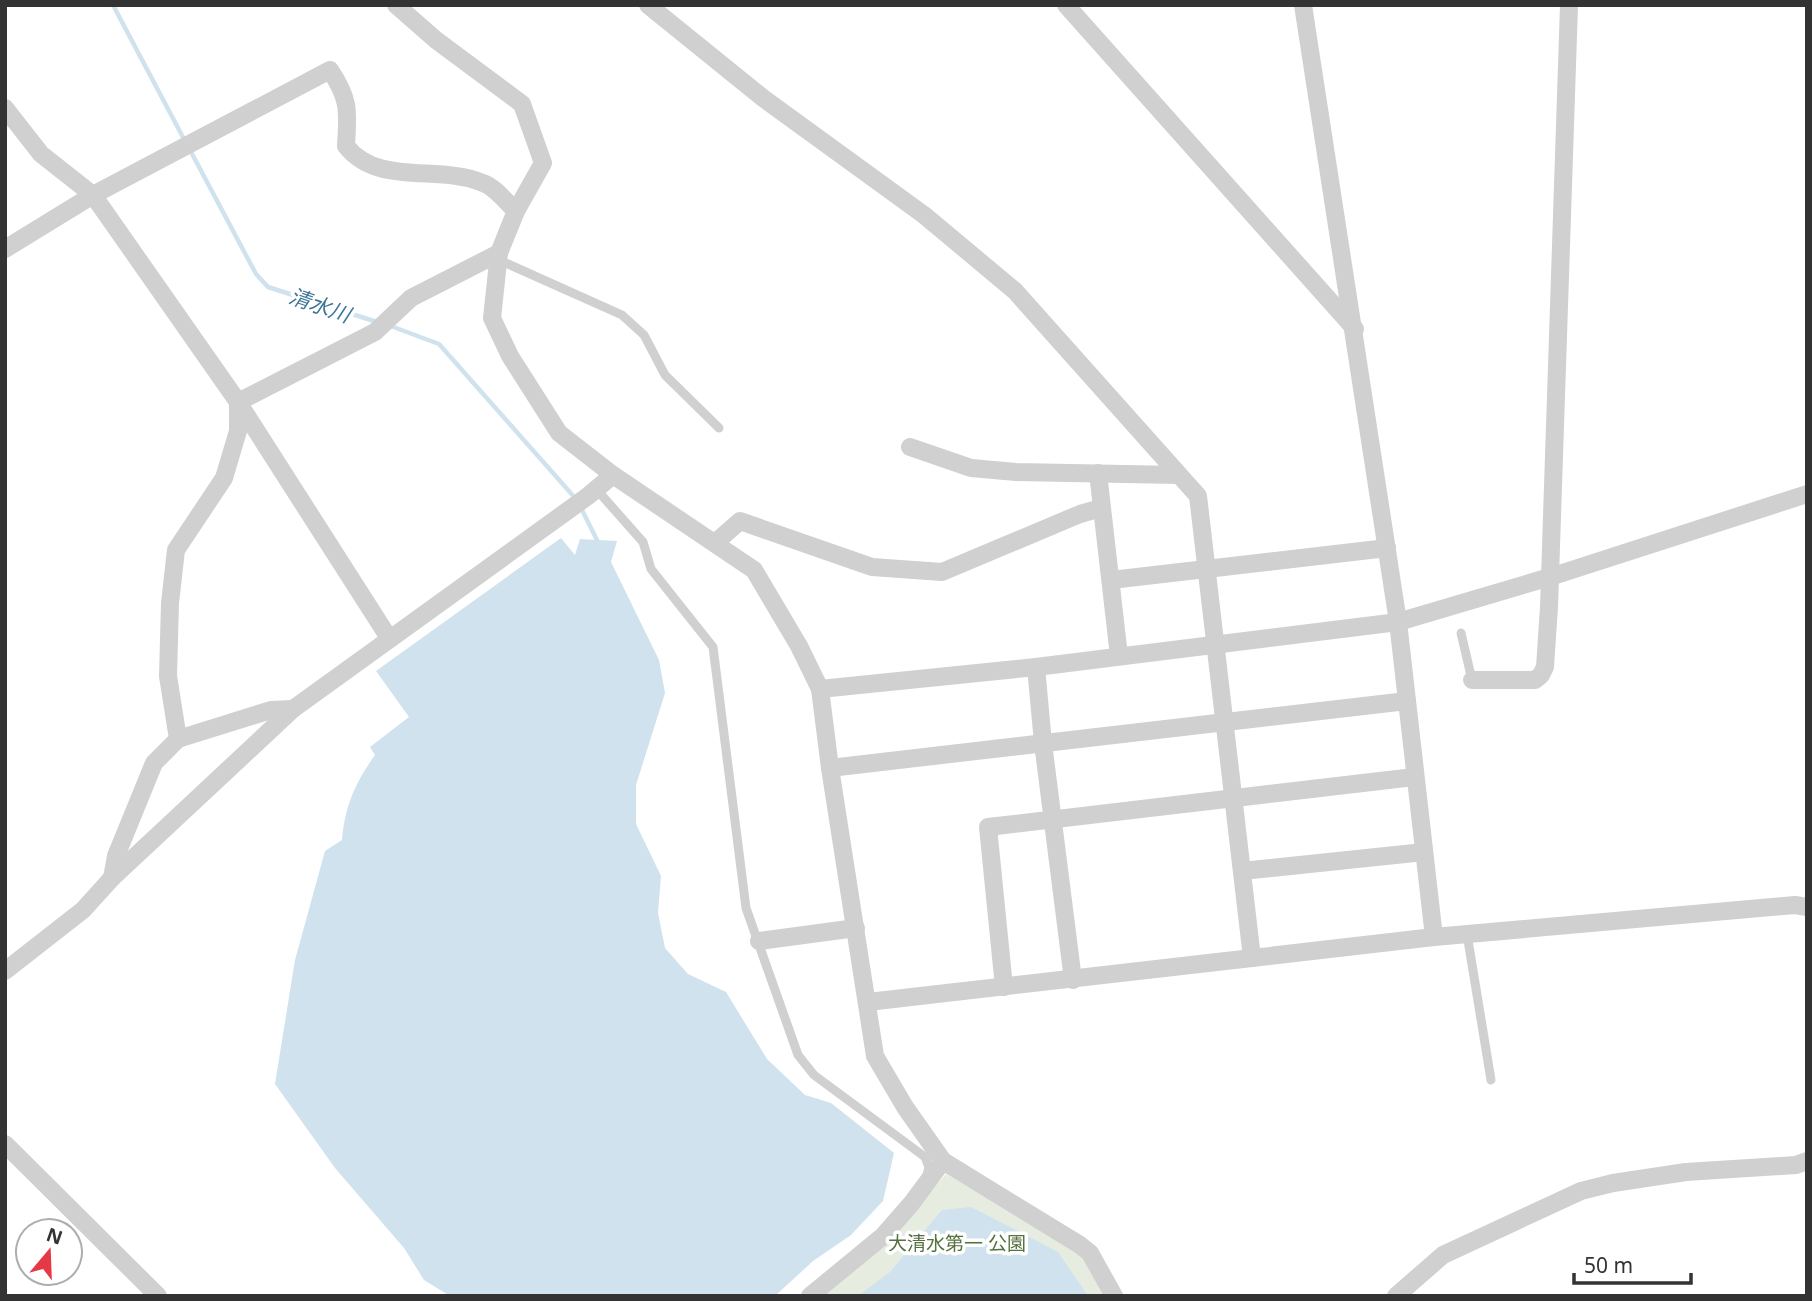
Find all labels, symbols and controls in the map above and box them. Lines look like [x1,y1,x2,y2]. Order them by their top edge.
water label: 清水川 [286,282,356,329]
north arrow [14,1217,84,1287]
text: N [43,1221,66,1251]
park label: 大清水第一 公園 [888,1230,1026,1256]
scale bar [1574,1242,1691,1286]
text: 50 m [1584,1251,1633,1279]

